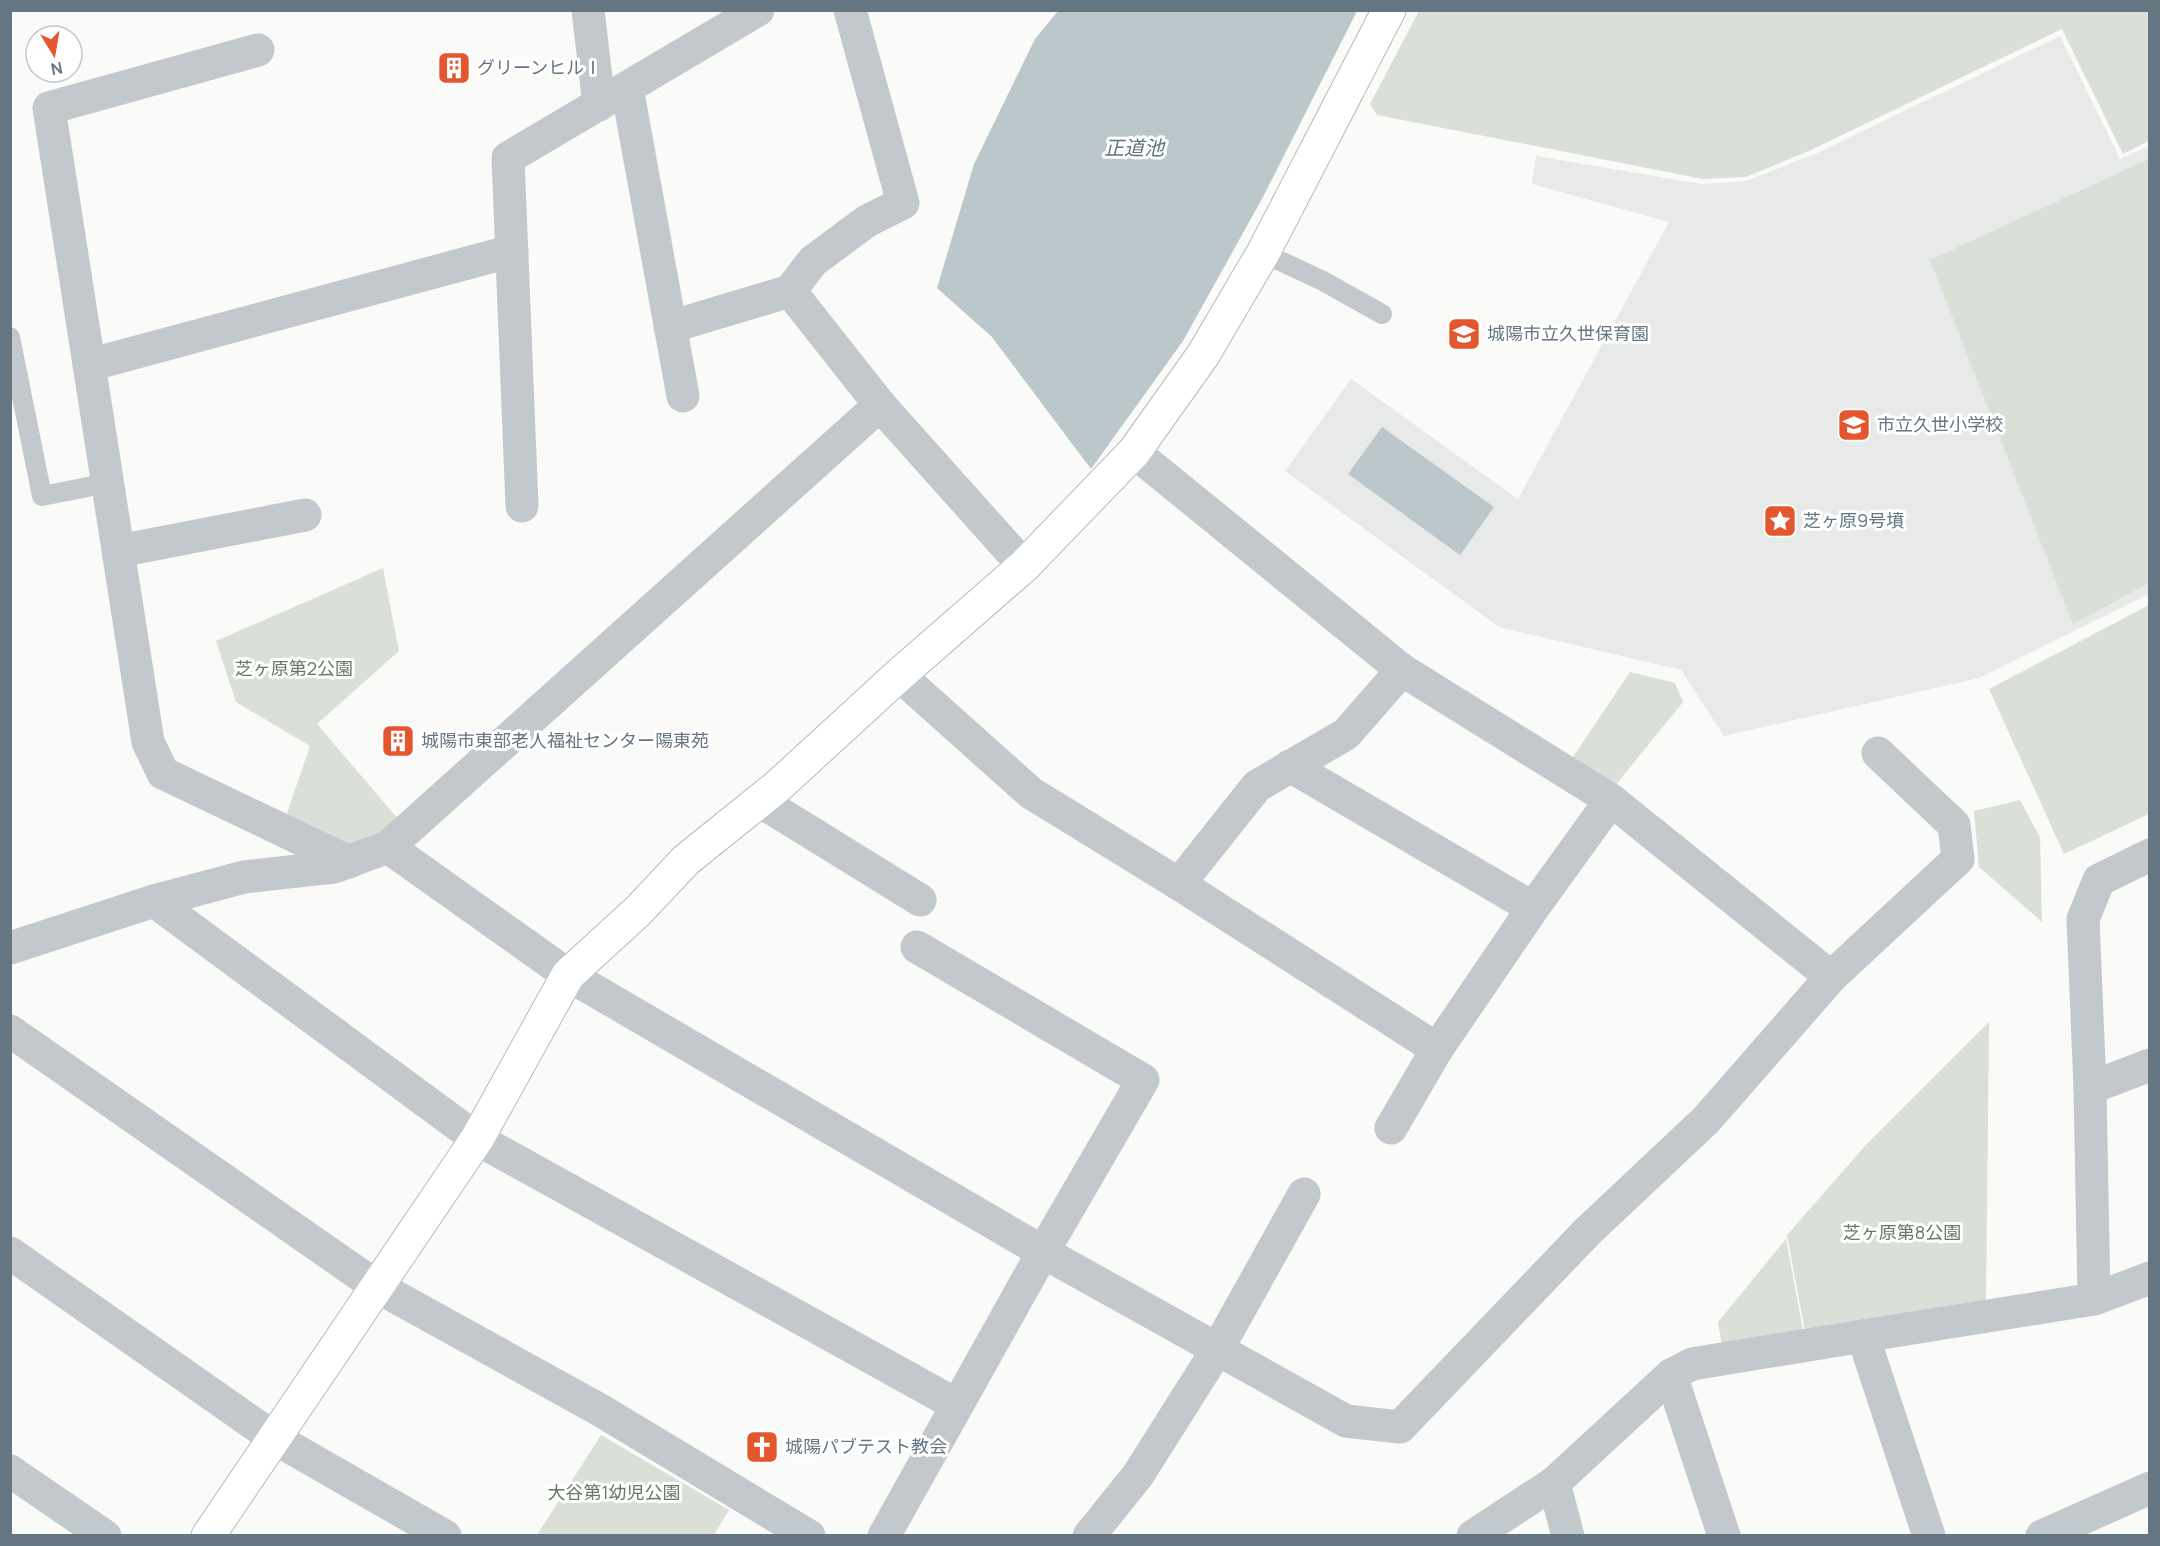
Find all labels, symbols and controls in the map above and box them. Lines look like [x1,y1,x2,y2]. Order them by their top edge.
north arrow [24,24,84,84]
building icon: グリーンヒルⅠ [436,50,472,86]
place label: グリーンヒルⅠ [477,55,602,79]
text: N [49,57,65,81]
water label: 正道池 [1104,134,1166,161]
school or university icon: 城陽市立久世保育園 [1446,316,1482,352]
place label: 城陽市立久世保育園 [1487,321,1649,345]
school or university icon: 市立久世小学校 [1836,407,1872,443]
place label: 市立久世小学校 [1877,412,2003,436]
place icon: 芝ヶ原9号墳 [1762,503,1798,539]
place label: 芝ヶ原9号墳 [1803,508,1904,532]
park label: 芝ヶ原第2公園 [235,656,353,680]
building icon: 城陽市東部老人福祉センター陽東苑 [380,723,416,759]
place label: 城陽市東部老人福祉センター陽東苑 [421,728,709,752]
park label: 芝ヶ原第8公園 [1843,1220,1961,1244]
church icon: 城陽パブテスト教会 [744,1429,780,1465]
place label: 城陽パブテスト教会 [785,1434,947,1458]
park label: 大谷第1幼児公園 [547,1480,681,1504]

